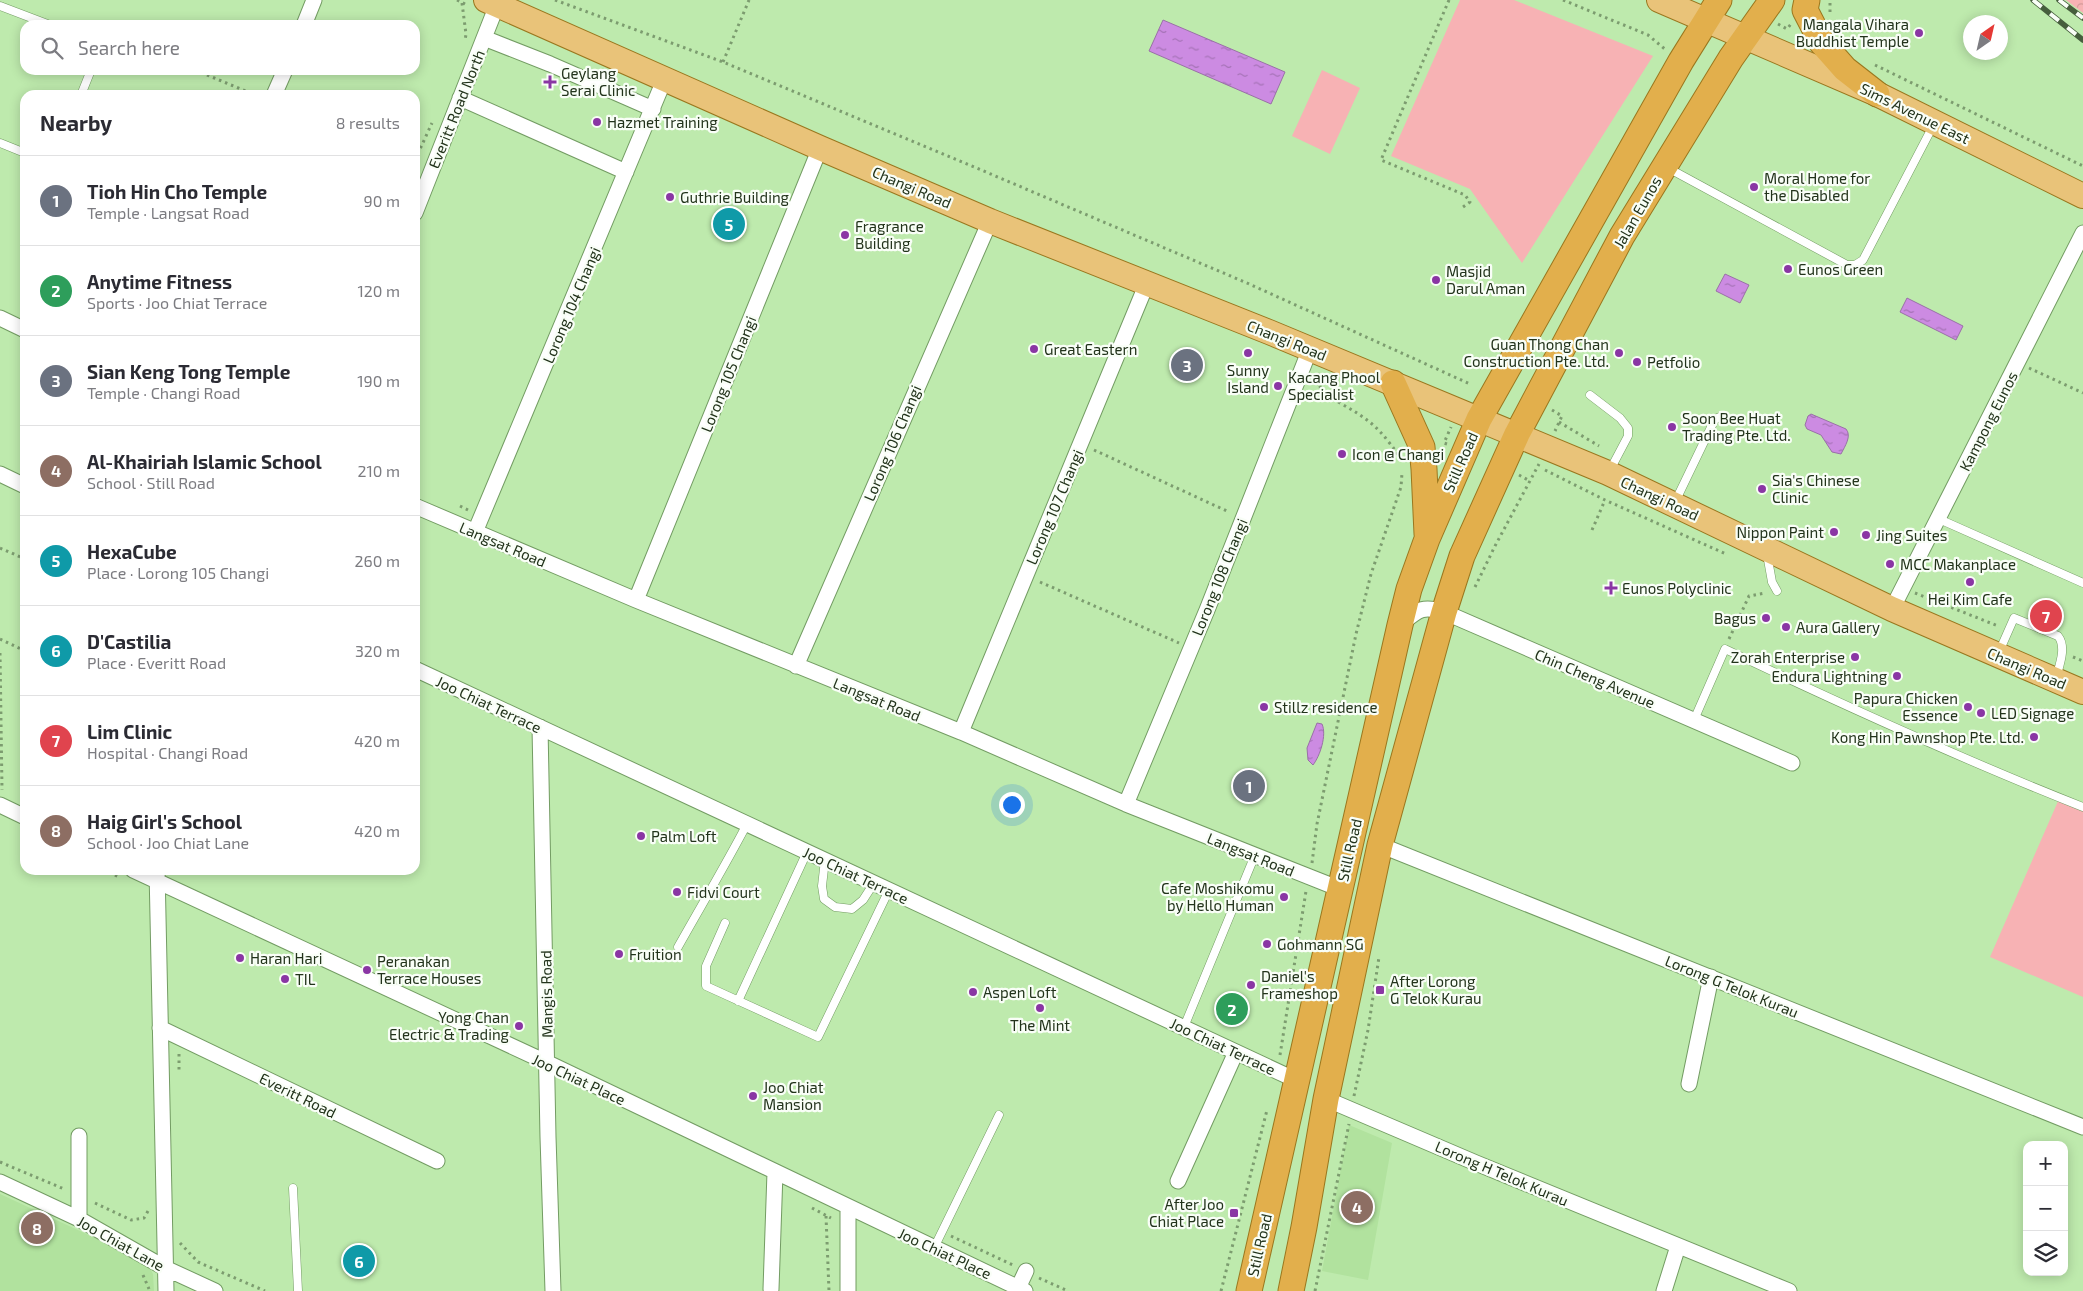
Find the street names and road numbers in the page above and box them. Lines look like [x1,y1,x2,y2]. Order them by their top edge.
street label: Everitt Road North [424,47,488,171]
street label: Sims Avenue East [1857,79,1973,147]
street label: Changi Road [870,162,954,212]
street label: Jalan Eunos [1609,173,1665,251]
street label: Lorong 104 Changi [538,244,604,366]
street label: Lorong 105 Changi [696,313,760,435]
street label: Changi Road [1245,316,1329,364]
street label: Kampong Eunos [1955,368,2021,474]
street label: Lorong 106 Changi [859,382,925,504]
street label: Still Road [1439,429,1481,495]
street label: Lorong 107 Changi [1022,447,1086,567]
street label: Changi Road [1618,472,1702,524]
street label: Lorong 108 Changi [1187,516,1251,638]
street label: Langsat Road [457,518,549,570]
street label: Changi Road [1985,643,2069,693]
street label: Chin Cheng Avenue [1532,645,1658,711]
street label: Joo Chiat Terrace [434,672,544,736]
street label: Langsat Road [831,673,923,725]
street label: Still Road [1333,817,1365,883]
street label: Langsat Road [1205,828,1297,880]
street label: Joo Chiat Terrace [801,843,911,907]
street label: Mangis Road [536,950,556,1038]
street label: Lorong G Telok Kurau [1663,951,1801,1021]
street label: Joo Chiat Terrace [1168,1014,1278,1078]
street label: Joo Chiat Place [530,1050,628,1108]
street label: Everitt Road [257,1069,339,1121]
street label: Lorong H Telok Kurau [1433,1137,1571,1209]
street label: Joo Chiat Lane [74,1212,168,1274]
street label: Still Road [1243,1212,1275,1278]
street label: Joo Chiat Place [896,1224,994,1282]

